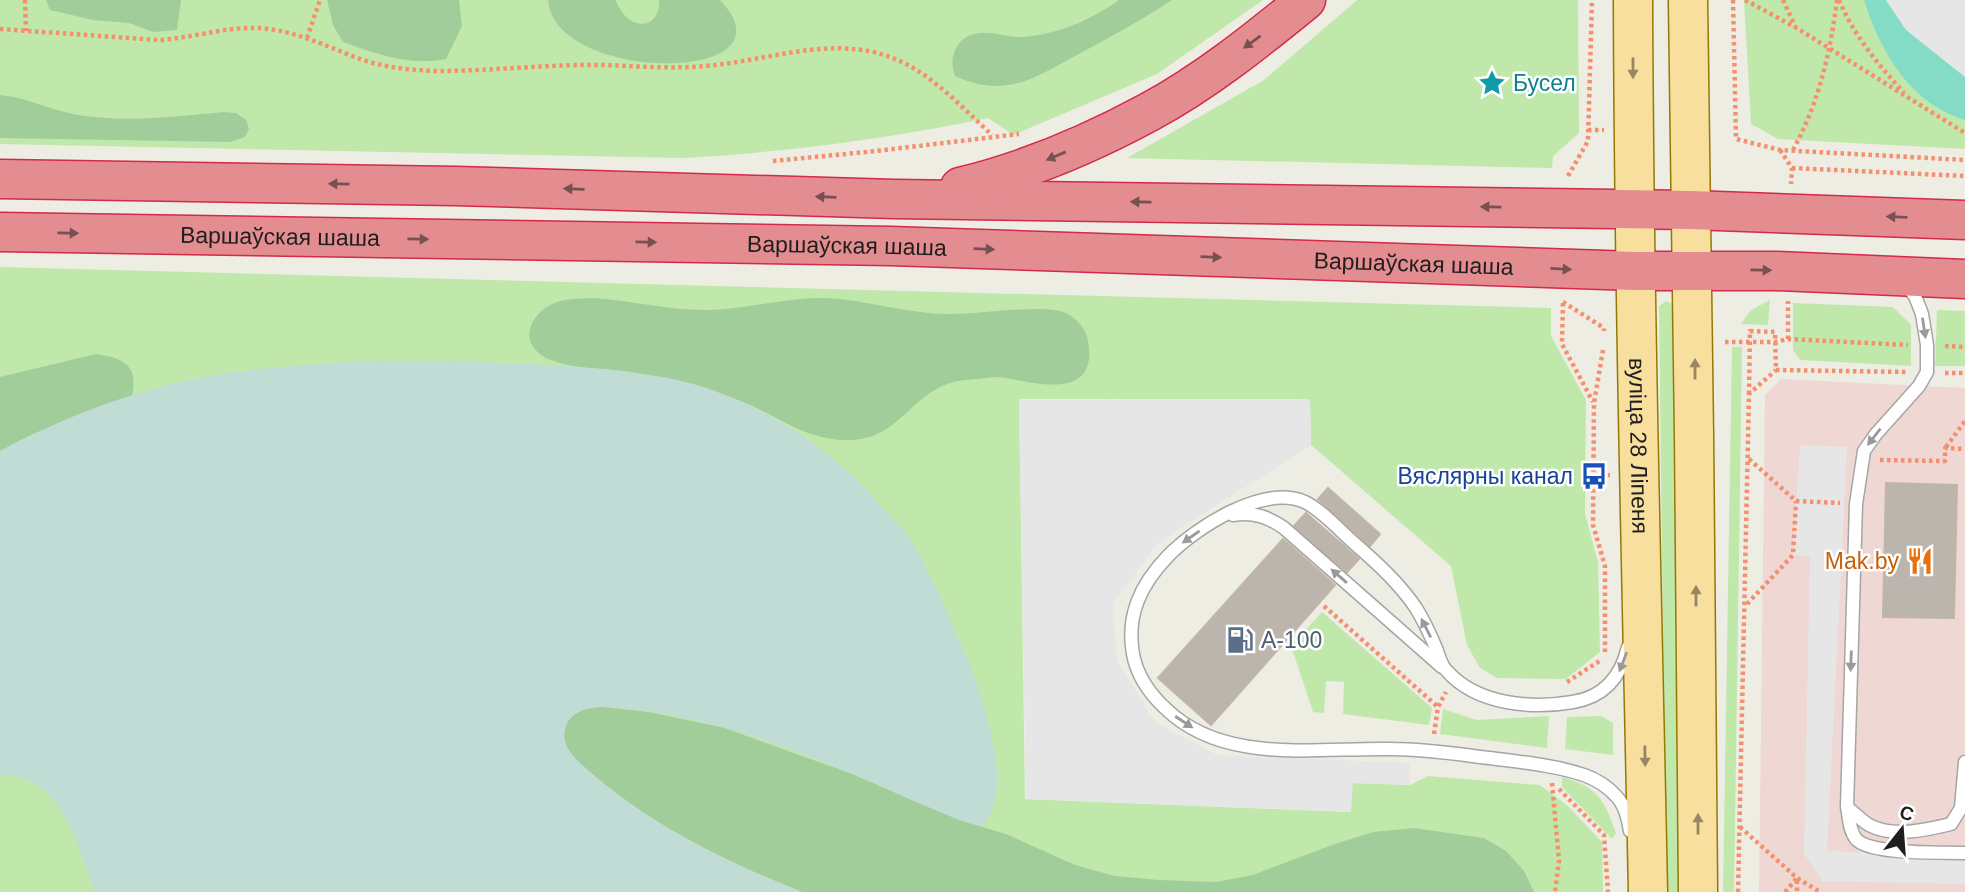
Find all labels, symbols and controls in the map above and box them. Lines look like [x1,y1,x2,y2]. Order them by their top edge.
one-way arrow [1244,34,1262,49]
one-way arrow [1627,57,1639,79]
place icon: Бусел [1477,68,1507,98]
place label: Бусел [1513,70,1576,96]
one-way arrow [1046,150,1067,161]
one-way arrow [327,178,349,190]
one-way arrow [563,184,585,195]
one-way arrow [815,191,837,202]
one-way arrow [1130,196,1152,208]
one-way arrow [1480,201,1502,213]
one-way arrow [1886,211,1908,222]
street label: Варшаўская шаша [180,222,380,251]
one-way arrow [57,227,79,239]
street label: Варшаўская шаша [747,231,947,261]
one-way arrow [407,233,429,244]
one-way arrow [635,237,657,248]
one-way arrow [973,244,995,255]
street label: Варшаўская шаша [1313,247,1514,280]
one-way arrow [1200,251,1222,262]
one-way arrow [1550,263,1572,274]
one-way arrow [1750,264,1772,276]
one-way arrow [1919,317,1930,339]
street label: вуліца 28 Ліпеня [1624,358,1653,534]
one-way arrow [1689,358,1700,380]
one-way arrow [1867,428,1881,447]
bus stop icon: Вяслярны канал [1579,461,1609,491]
place label: Вяслярны канал [1397,463,1573,489]
one-way arrow [1182,530,1200,544]
restaurant icon: Mak.by [1905,546,1935,576]
place label: Mak.by [1825,548,1899,574]
one-way arrow [1330,569,1347,584]
one-way arrow [1690,585,1702,607]
one-way arrow [1421,618,1432,638]
fuel station icon: А-100 [1225,625,1255,655]
place label: А-100 [1261,627,1322,653]
one-way arrow [1845,650,1857,672]
one-way arrow [1617,651,1628,672]
one-way arrow [1174,716,1194,729]
one-way arrow [1639,745,1651,767]
north arrow [1867,794,1937,864]
text: С [1897,801,1917,825]
one-way arrow [1692,813,1704,835]

